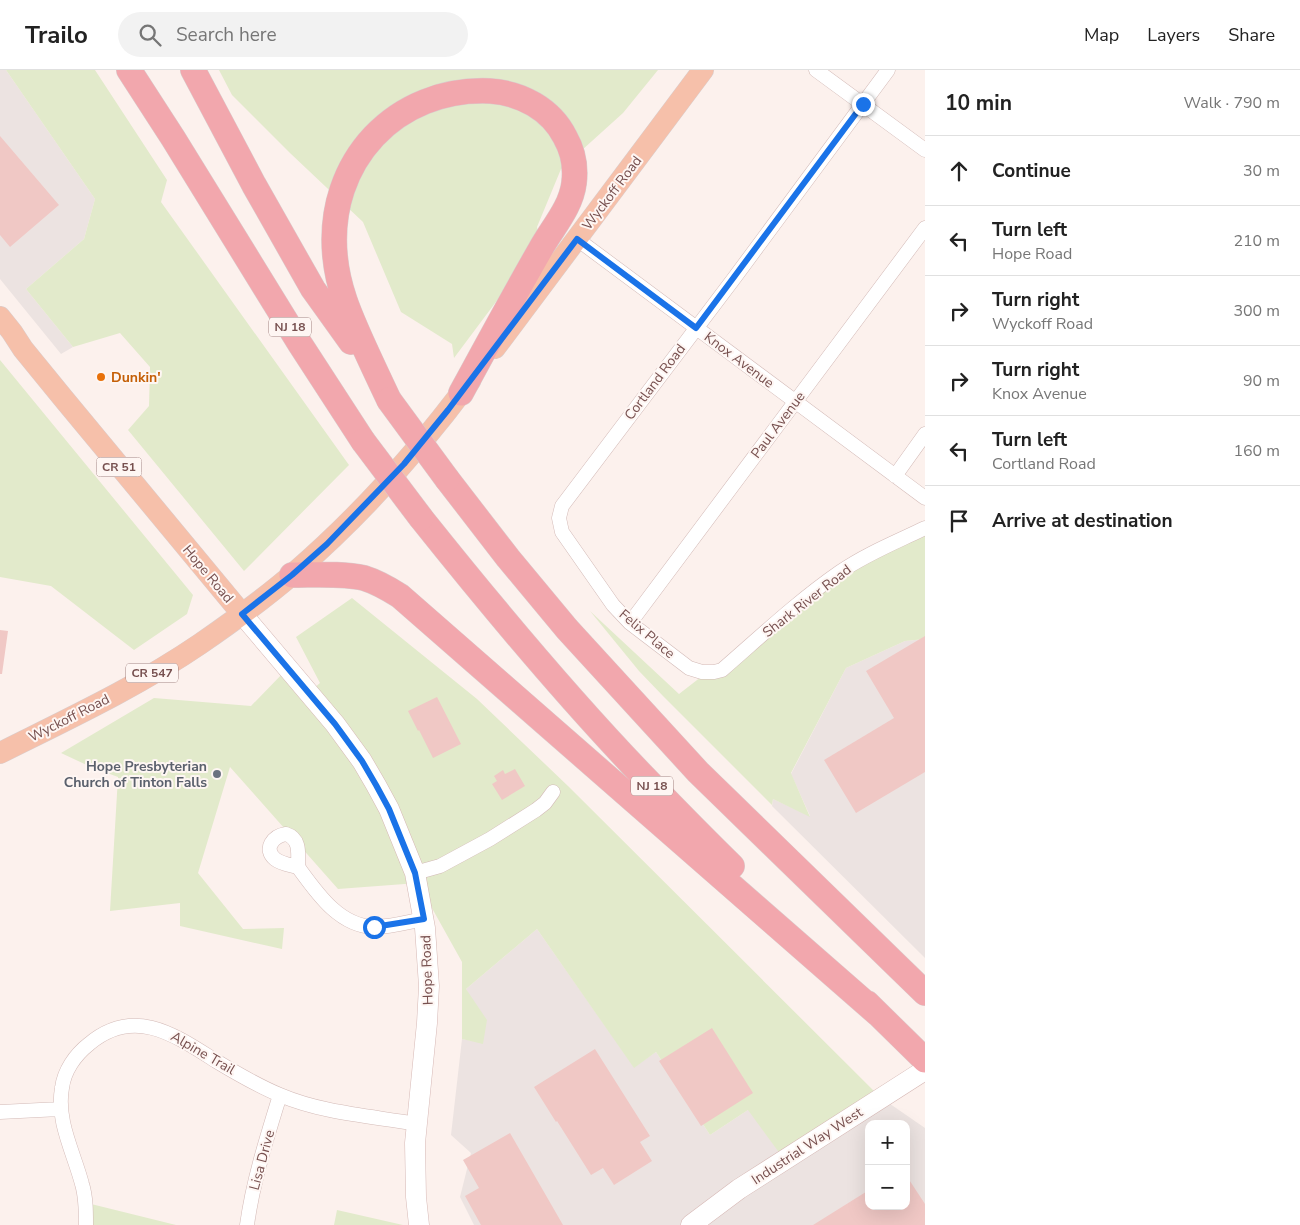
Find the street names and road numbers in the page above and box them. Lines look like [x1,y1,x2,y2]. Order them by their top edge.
street label: Wyckoff Road [578,152,646,234]
road number: NJ 18 [269,318,311,336]
street label: Knox Avenue [700,327,778,393]
street label: Cortland Road [620,340,690,424]
street label: Paul Avenue [747,388,809,462]
road number: CR 51 [96,458,142,477]
street label: Hope Road [178,541,238,607]
street label: Shark River Road [759,560,855,642]
street label: Felix Place [615,605,679,663]
road number: CR 547 [126,664,178,682]
street label: Wyckoff Road [25,689,113,747]
road number: NJ 18 [631,776,673,796]
street label: Hope Road [416,935,438,1005]
street label: Alpine Trail [167,1027,240,1080]
street label: Industrial Way West [748,1103,866,1189]
street label: Lisa Drive [245,1128,279,1192]

